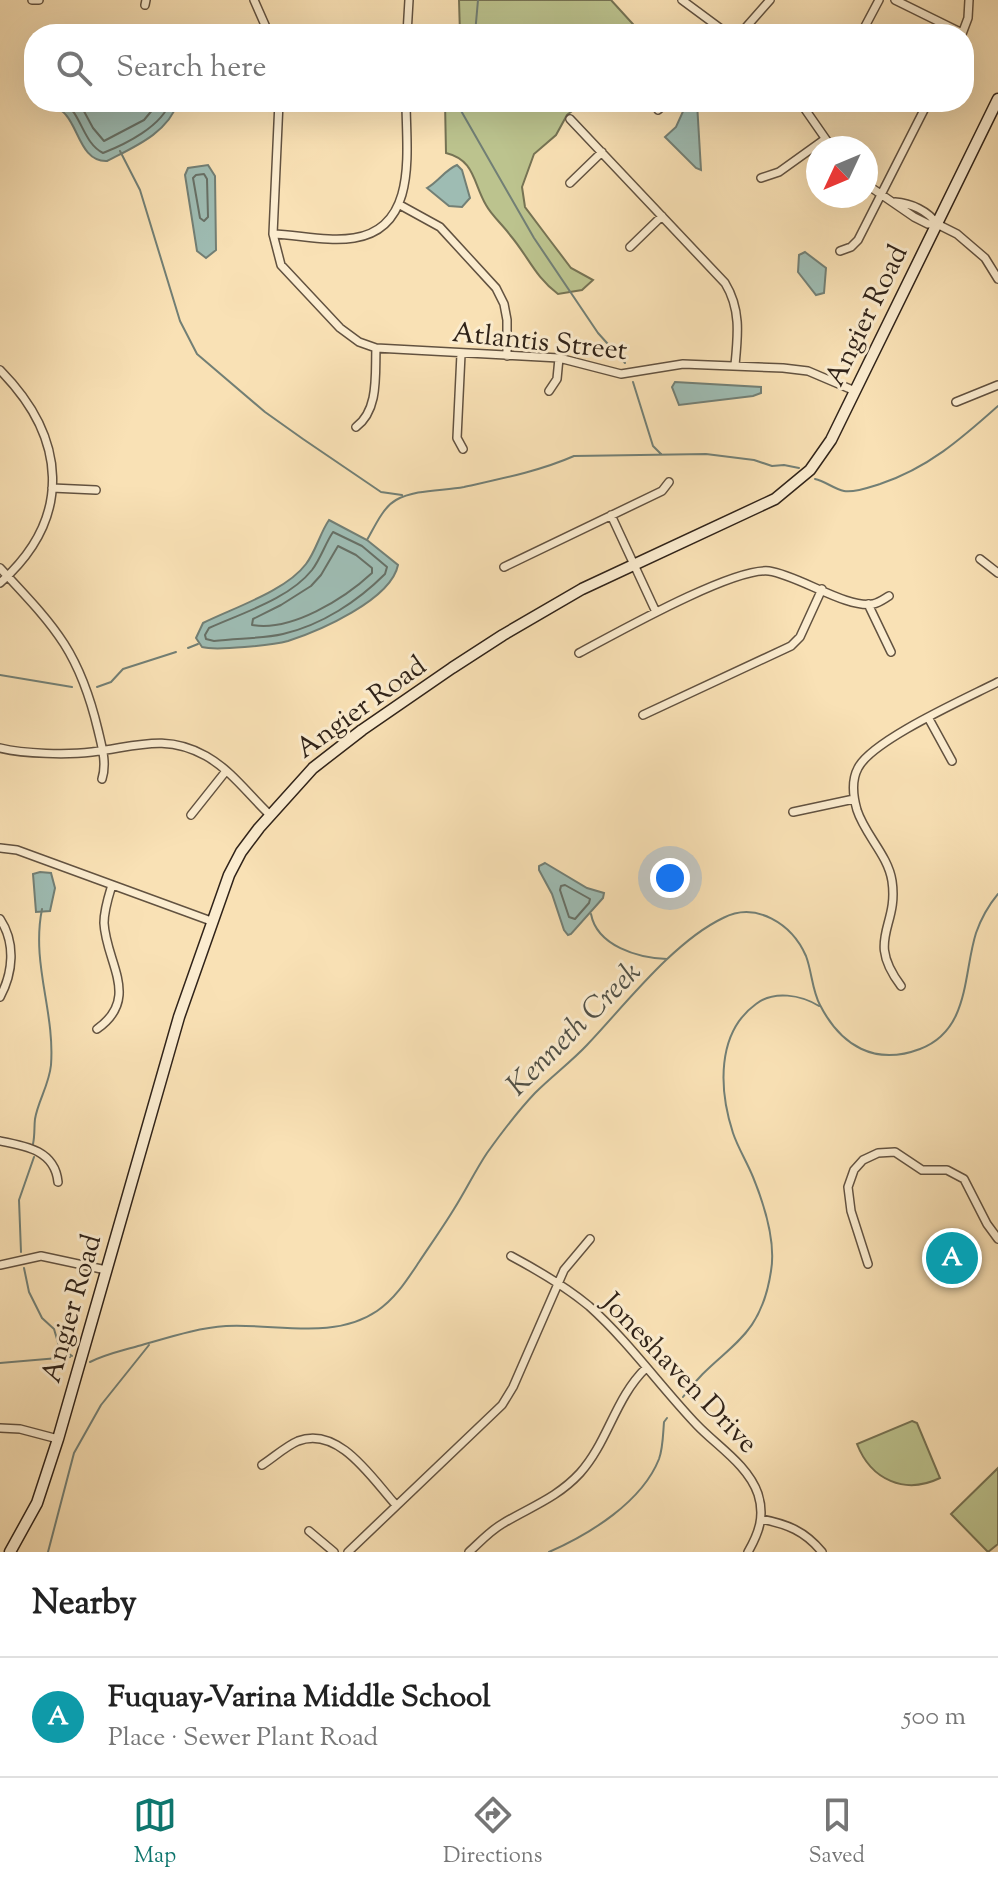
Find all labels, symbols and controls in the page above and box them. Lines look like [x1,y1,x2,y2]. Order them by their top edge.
search box [24,24,974,112]
icon: search [52,46,96,90]
text: Search here [116,47,266,90]
north arrow [806,136,878,208]
street label: Angier Road [816,239,919,394]
street label: Atlantis Street [450,314,630,372]
street label: Angier Road [288,647,436,770]
your location [650,858,690,898]
water label: Kenneth Creek [498,953,652,1107]
pin: A [926,1228,978,1288]
street label: Angier Road [33,1230,113,1388]
street label: Joneshaven Drive [590,1283,766,1463]
text: Nearby [32,1580,137,1629]
text: Fuquay-Varina Middle School [108,1677,491,1720]
text: A [47,1699,69,1736]
text: 500 m [903,1699,966,1736]
text: Place · Sewer Plant Road [108,1720,378,1757]
tab: Map [133,1793,177,1873]
tab: Directions [443,1793,542,1873]
tab: Saved [808,1793,865,1873]

